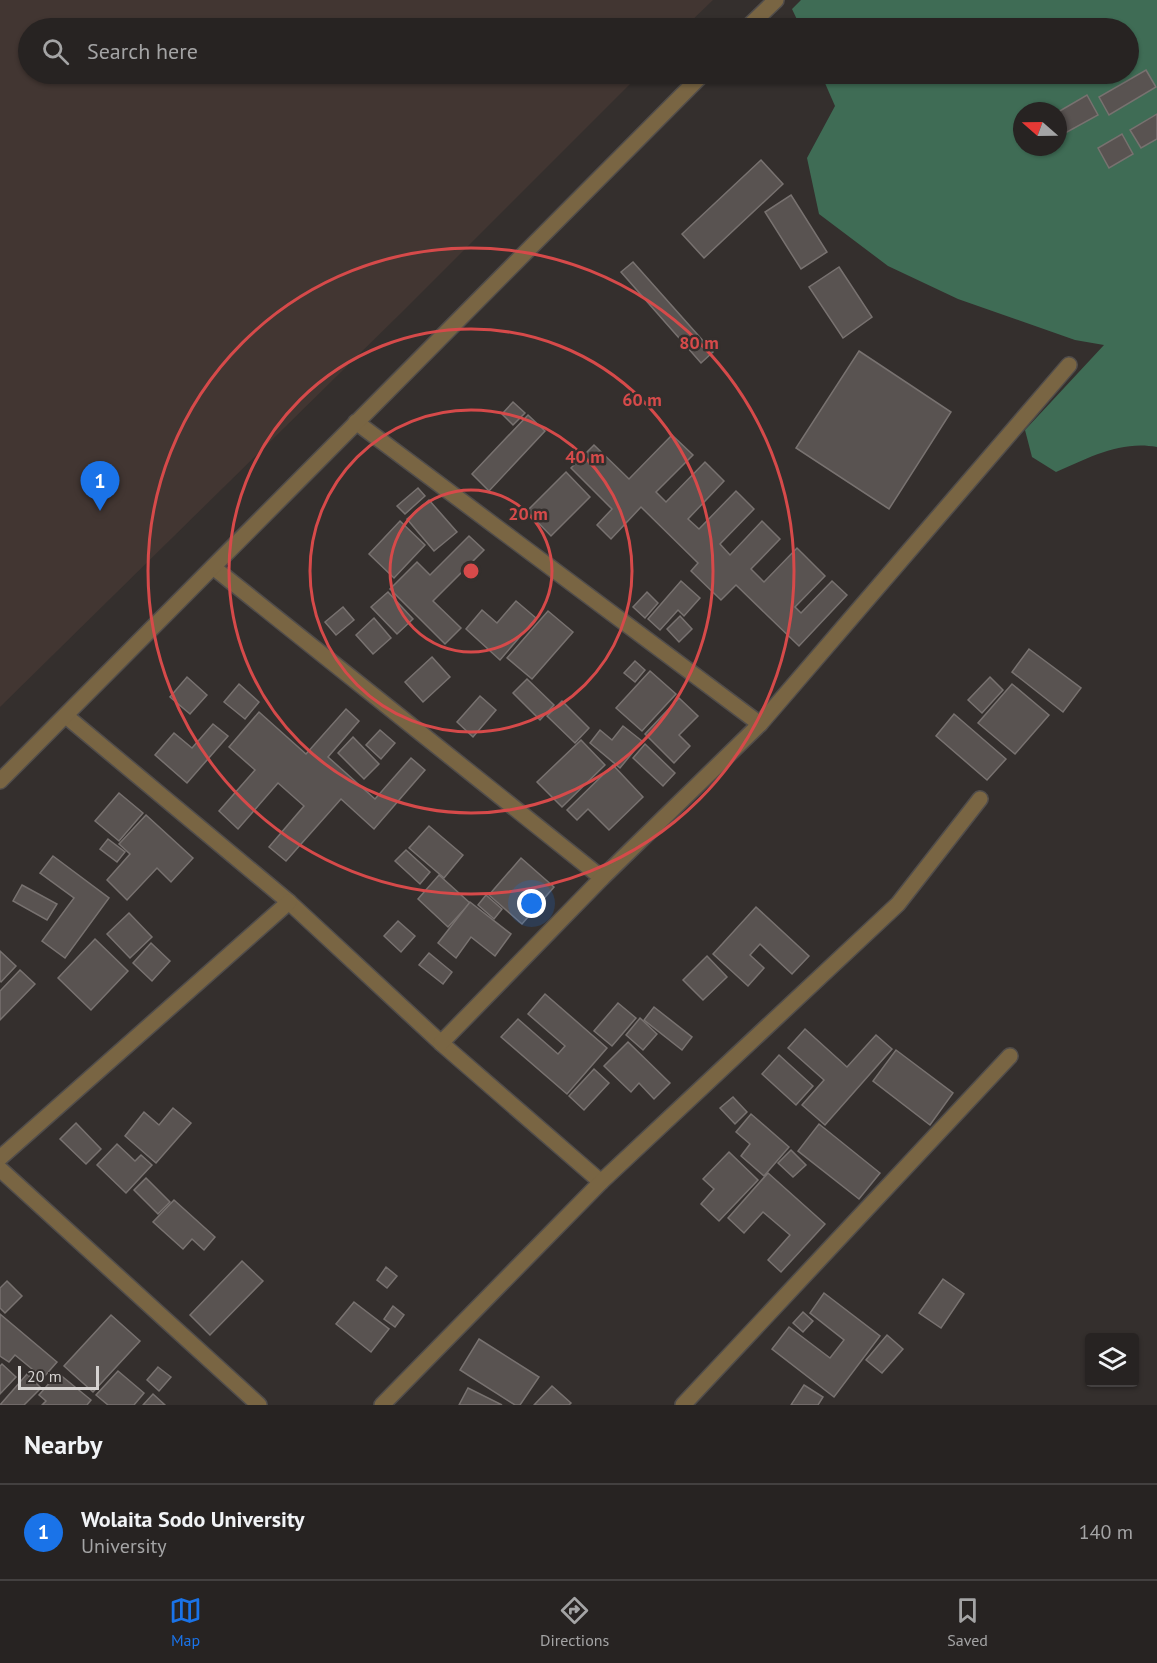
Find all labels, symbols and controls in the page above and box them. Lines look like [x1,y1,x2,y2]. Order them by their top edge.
search box [18,18,1139,84]
icon: search [39,35,72,68]
text: Search here [87,37,198,65]
north arrow [1013,102,1067,156]
text: 80 m [679,331,719,354]
text: 60 m [622,388,662,411]
text: 40 m [565,445,605,468]
pin: 1 [80,462,120,511]
text: 20 m [508,502,548,525]
centre of rings [461,561,481,581]
your location [517,889,546,918]
map controls [1085,1333,1139,1387]
button: layers [1085,1333,1139,1387]
scale bar [18,1363,99,1390]
text: 20 m [27,1366,62,1386]
text: Nearby [24,1428,102,1461]
text: Wolaita Sodo University [81,1505,305,1533]
text: 1 [38,1519,49,1545]
text: 140 m [1079,1519,1133,1545]
text: University [81,1533,167,1559]
tab: Map [169,1594,202,1650]
tab: Directions [540,1594,609,1650]
tab: Saved [947,1594,988,1650]

